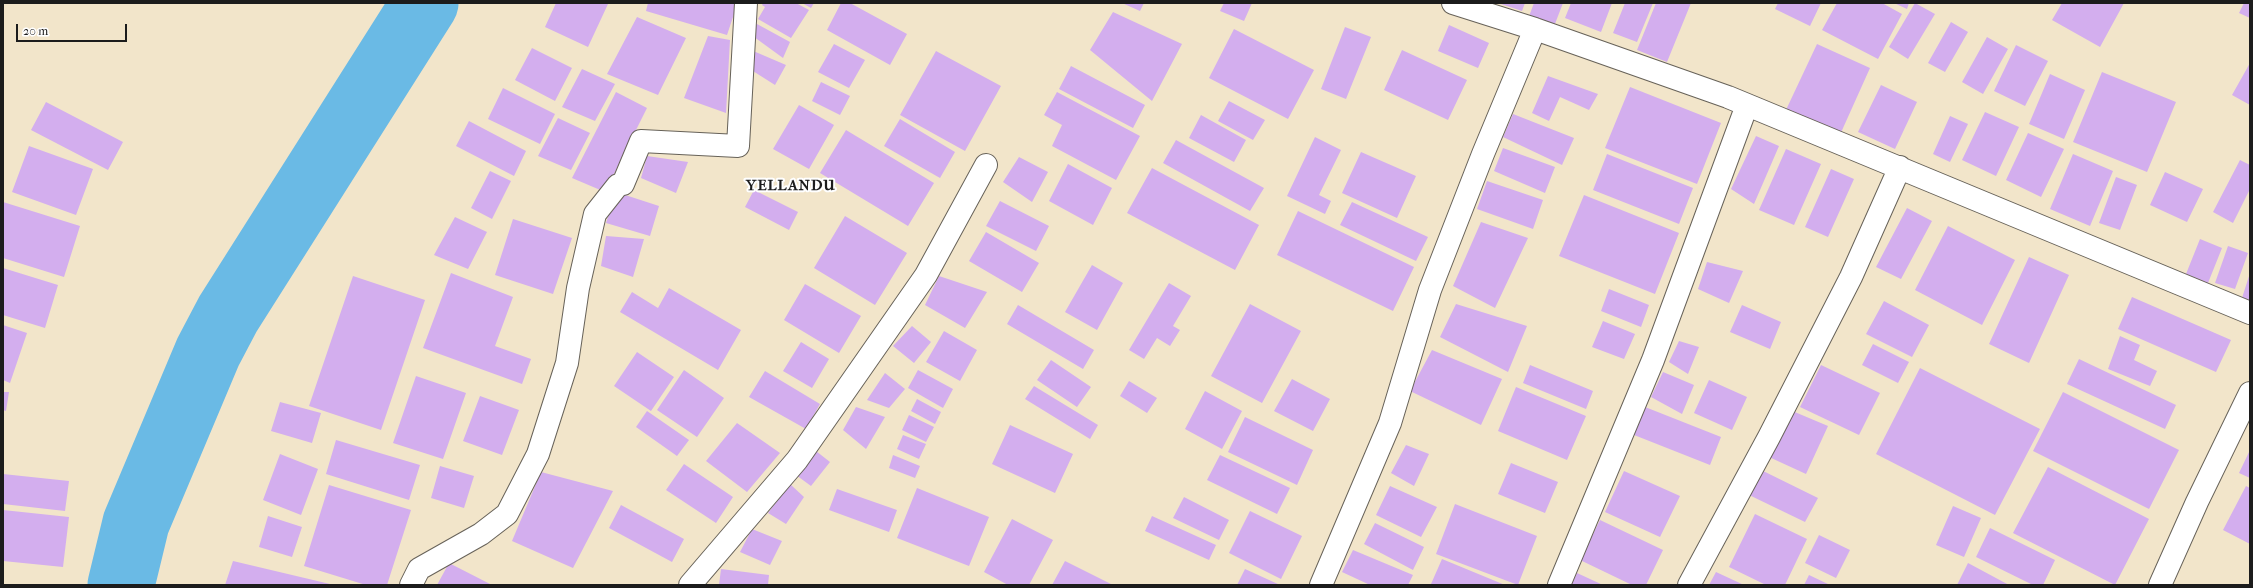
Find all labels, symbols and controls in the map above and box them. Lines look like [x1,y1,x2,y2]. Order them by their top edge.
scale bar [18,16,129,42]
text: 20 m [23,24,48,38]
district label: YELLANDU [746,177,836,195]

